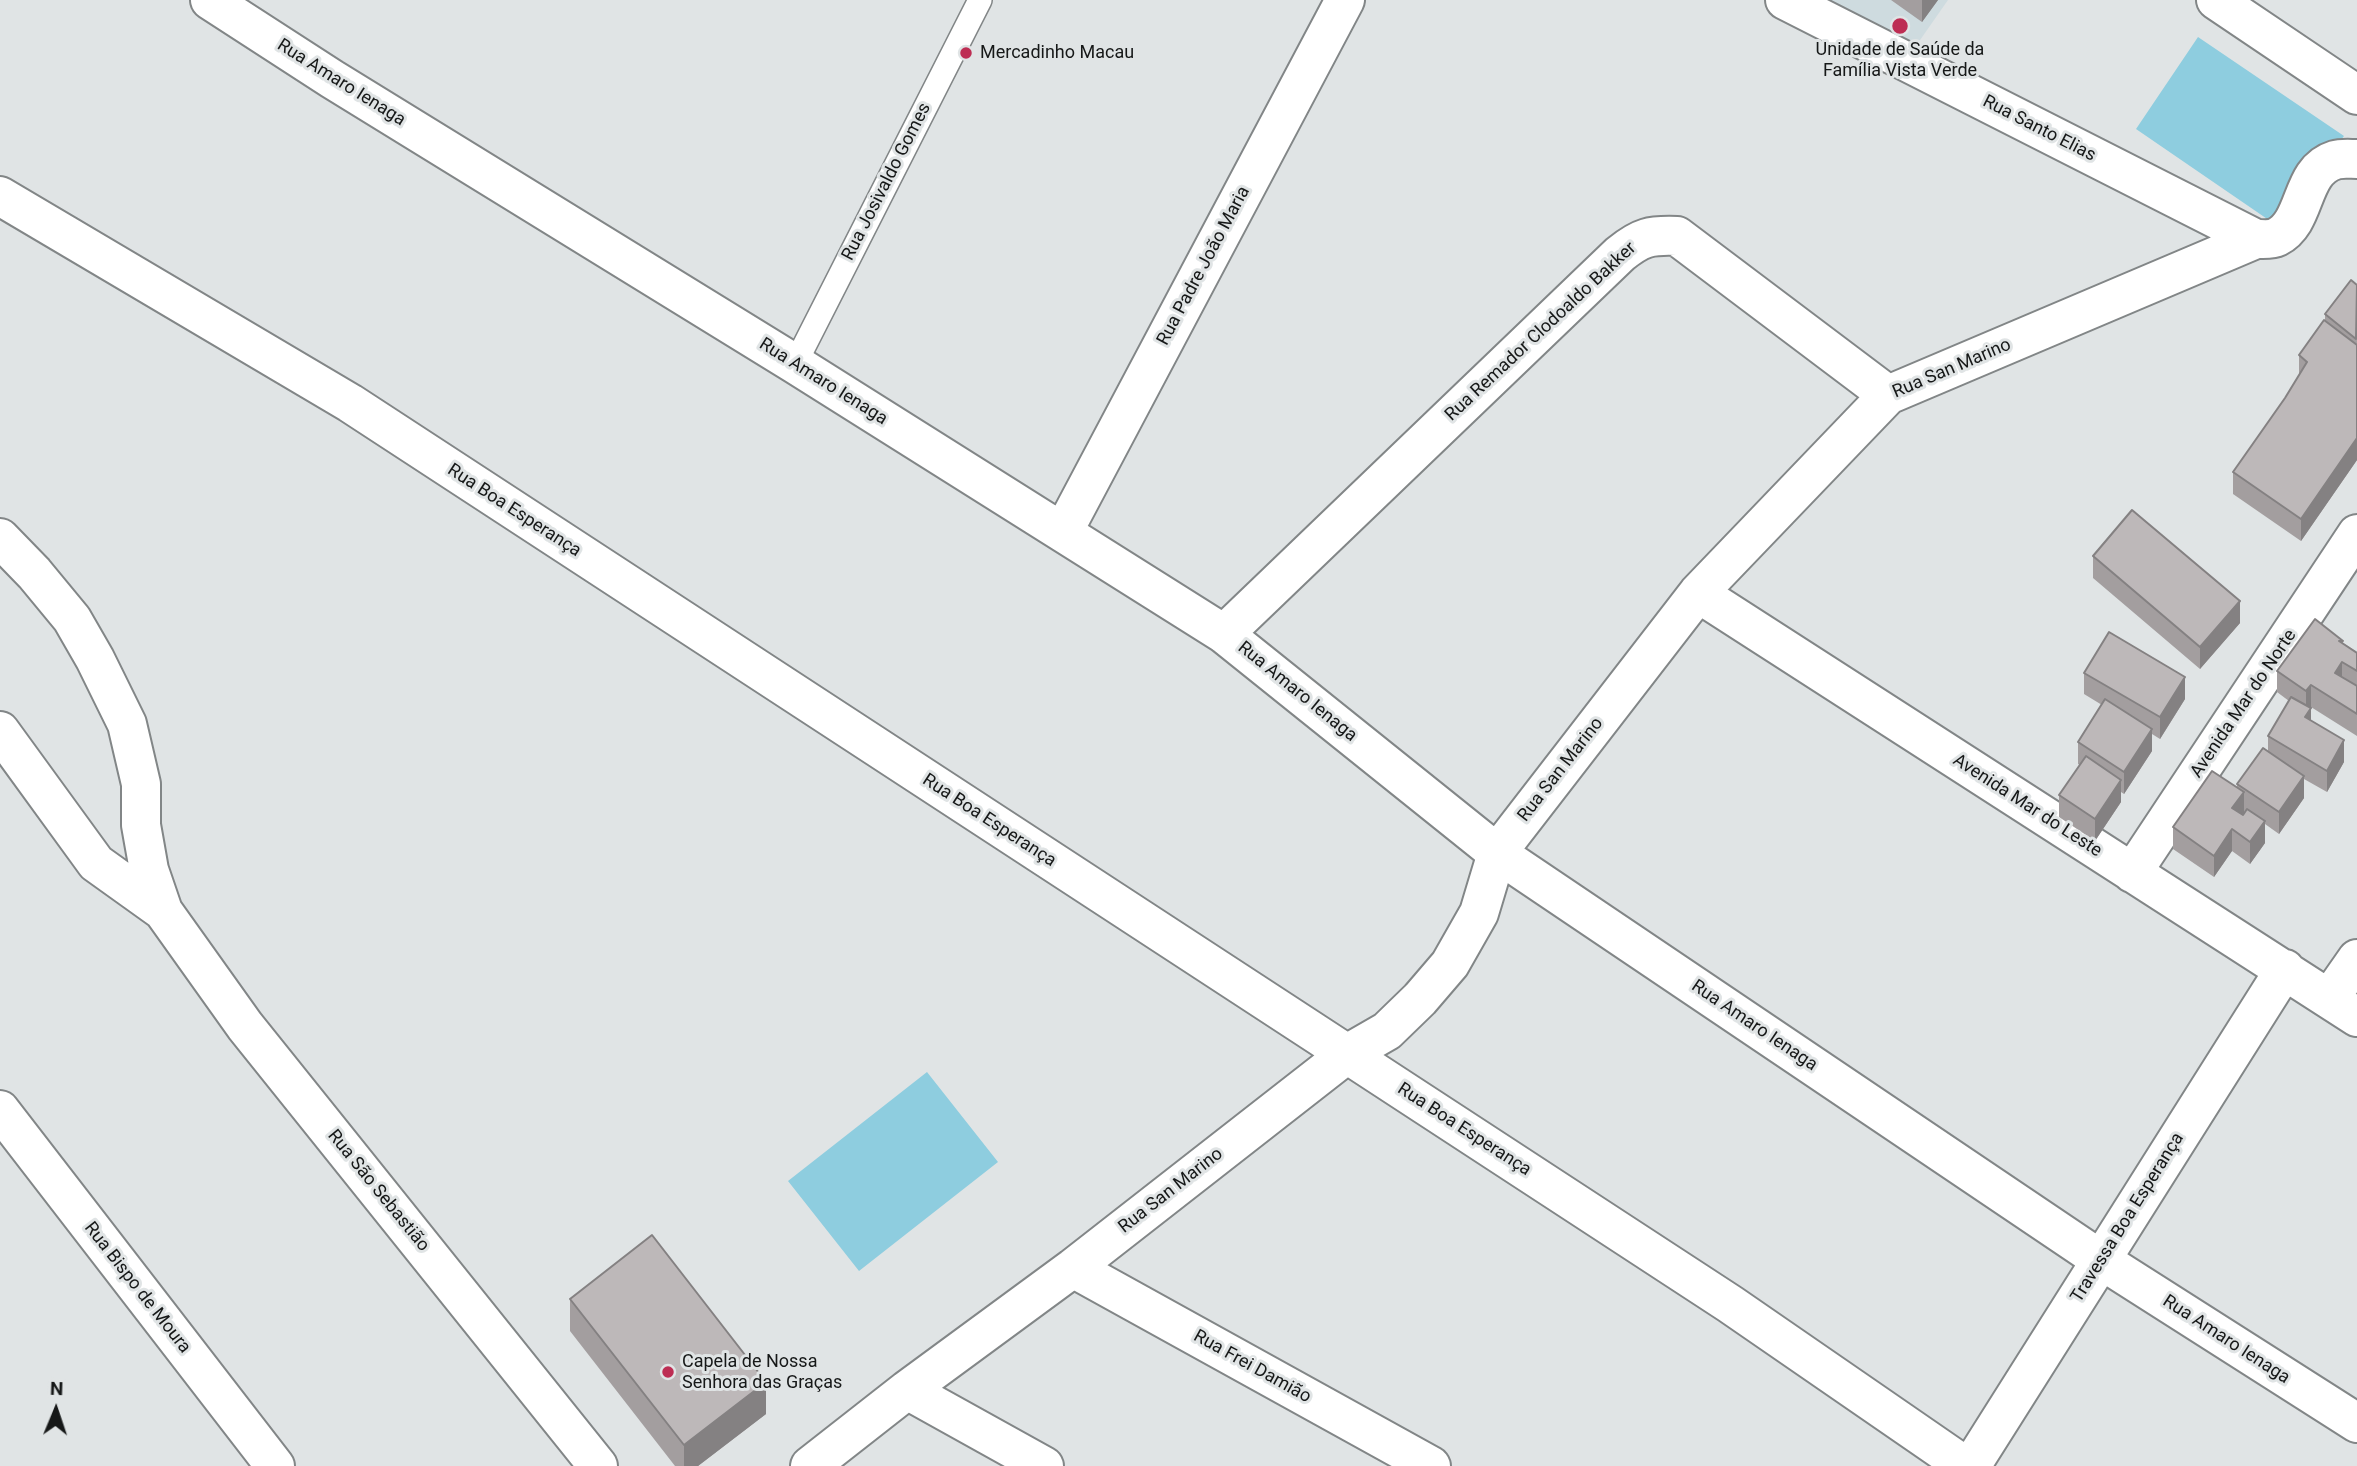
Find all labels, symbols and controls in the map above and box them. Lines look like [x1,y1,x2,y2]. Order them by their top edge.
marker: Unidade de Saúde da Família Vista Verde [1890,16,1910,36]
street label: Rua Amaro Ienaga [273,35,409,131]
place label: Unidade de Saúde da Família Vista Verde [1816,39,1984,82]
place label: Mercadinho Macau [980,42,1134,64]
marker: Mercadinho Macau [958,45,974,61]
street label: Rua Santo Elias [1979,91,2099,167]
street label: Rua Josivaldo Gomes [838,100,936,264]
street label: Rua Padre João Maria [1153,183,1255,349]
street label: Rua Remador Clodoaldo Bakker [1441,238,1641,426]
street label: Rua Amaro Ienaga [755,334,891,430]
street label: Rua San Marino [1890,334,2014,404]
street label: Rua Boa Esperança [443,460,585,562]
street label: Avenida Mar do Norte [2186,626,2302,782]
street label: Rua Amaro Ienaga [1233,637,1361,747]
street label: Rua San Marino [1514,714,1608,826]
street label: Avenida Mar do Leste [1949,750,2105,862]
street label: Rua Boa Esperança [918,770,1060,872]
street label: Rua Amaro Ienaga [1687,976,1821,1076]
street label: Rua Boa Esperança [1393,1079,1535,1181]
street label: Rua São Sebastião [322,1126,434,1256]
street label: Travessa Boa Esperança [2067,1129,2189,1307]
street label: Rua San Marino [1115,1144,1227,1238]
street label: Rua Bispo de Moura [79,1218,195,1358]
street label: Rua Amaro Ienaga [2158,1291,2294,1389]
street label: Rua Frei Damião [1189,1326,1315,1408]
place label: Capela de Nossa Senhora das Graças [682,1351,842,1394]
marker: Capela de Nossa Senhora das Graças [660,1364,676,1380]
north arrow [21,1375,91,1445]
text: N [50,1377,64,1400]

